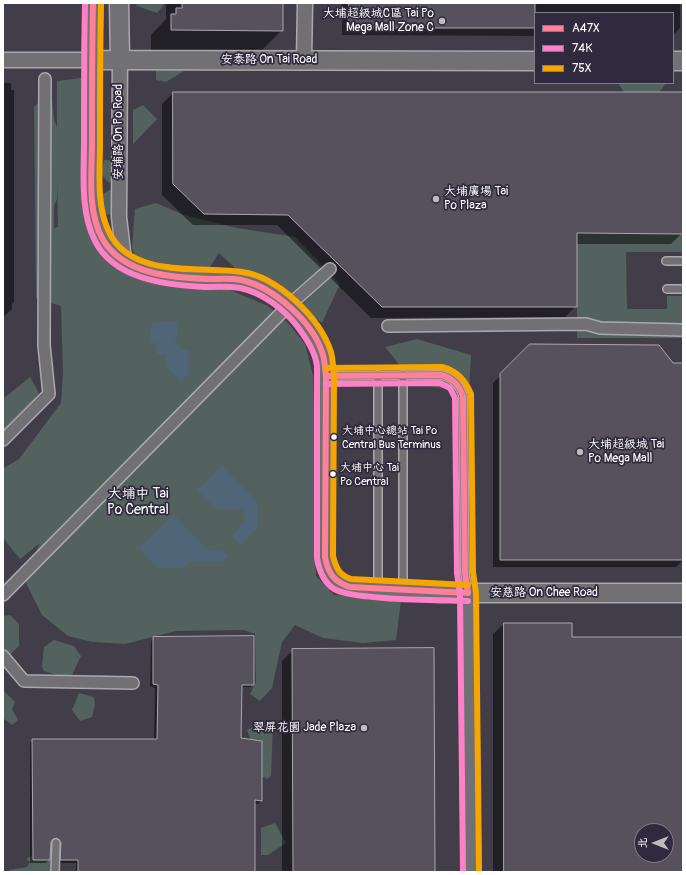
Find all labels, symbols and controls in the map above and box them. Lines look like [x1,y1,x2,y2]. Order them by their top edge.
place label: 大埔超級城C區 Tai Po Mega Mall Zone C [323,7,434,35]
legend [534,12,674,84]
marker: 大埔超級城C區 Tai Po Mega Mall Zone C [437,16,447,26]
text: A47X [572,21,600,36]
text: 74K [572,41,593,56]
street label: 安泰路 On Tai Road [221,53,317,67]
text: 75X [572,61,592,76]
street label: 安埔路 On Po Road [112,84,126,180]
place label: 大埔廣場 Tai Po Plaza [444,185,508,213]
marker: 大埔廣場 Tai Po Plaza [431,194,441,204]
place label: 大埔中心總站 Tai Po Central Bus Terminus [342,424,441,450]
marker: 大埔中心總站 Tai Po Central Bus Terminus [329,432,339,442]
place label: 大埔超級城 Tai Po Mega Mall [588,438,664,466]
marker: 大埔超級城 Tai Po Mega Mall [575,447,585,457]
place label: 大埔中心 Tai Po Central [340,461,399,487]
marker: 大埔中心 Tai Po Central [328,469,338,479]
district label: 大埔中 Tai Po Central [102,486,174,518]
street label: 安慈路 On Chee Road [490,586,598,600]
place label: 翠屏花園 Jade Plaza [253,721,356,735]
marker: 翠屏花園 Jade Plaza [359,723,369,733]
north arrow [634,823,674,863]
text: 北 [636,838,649,849]

